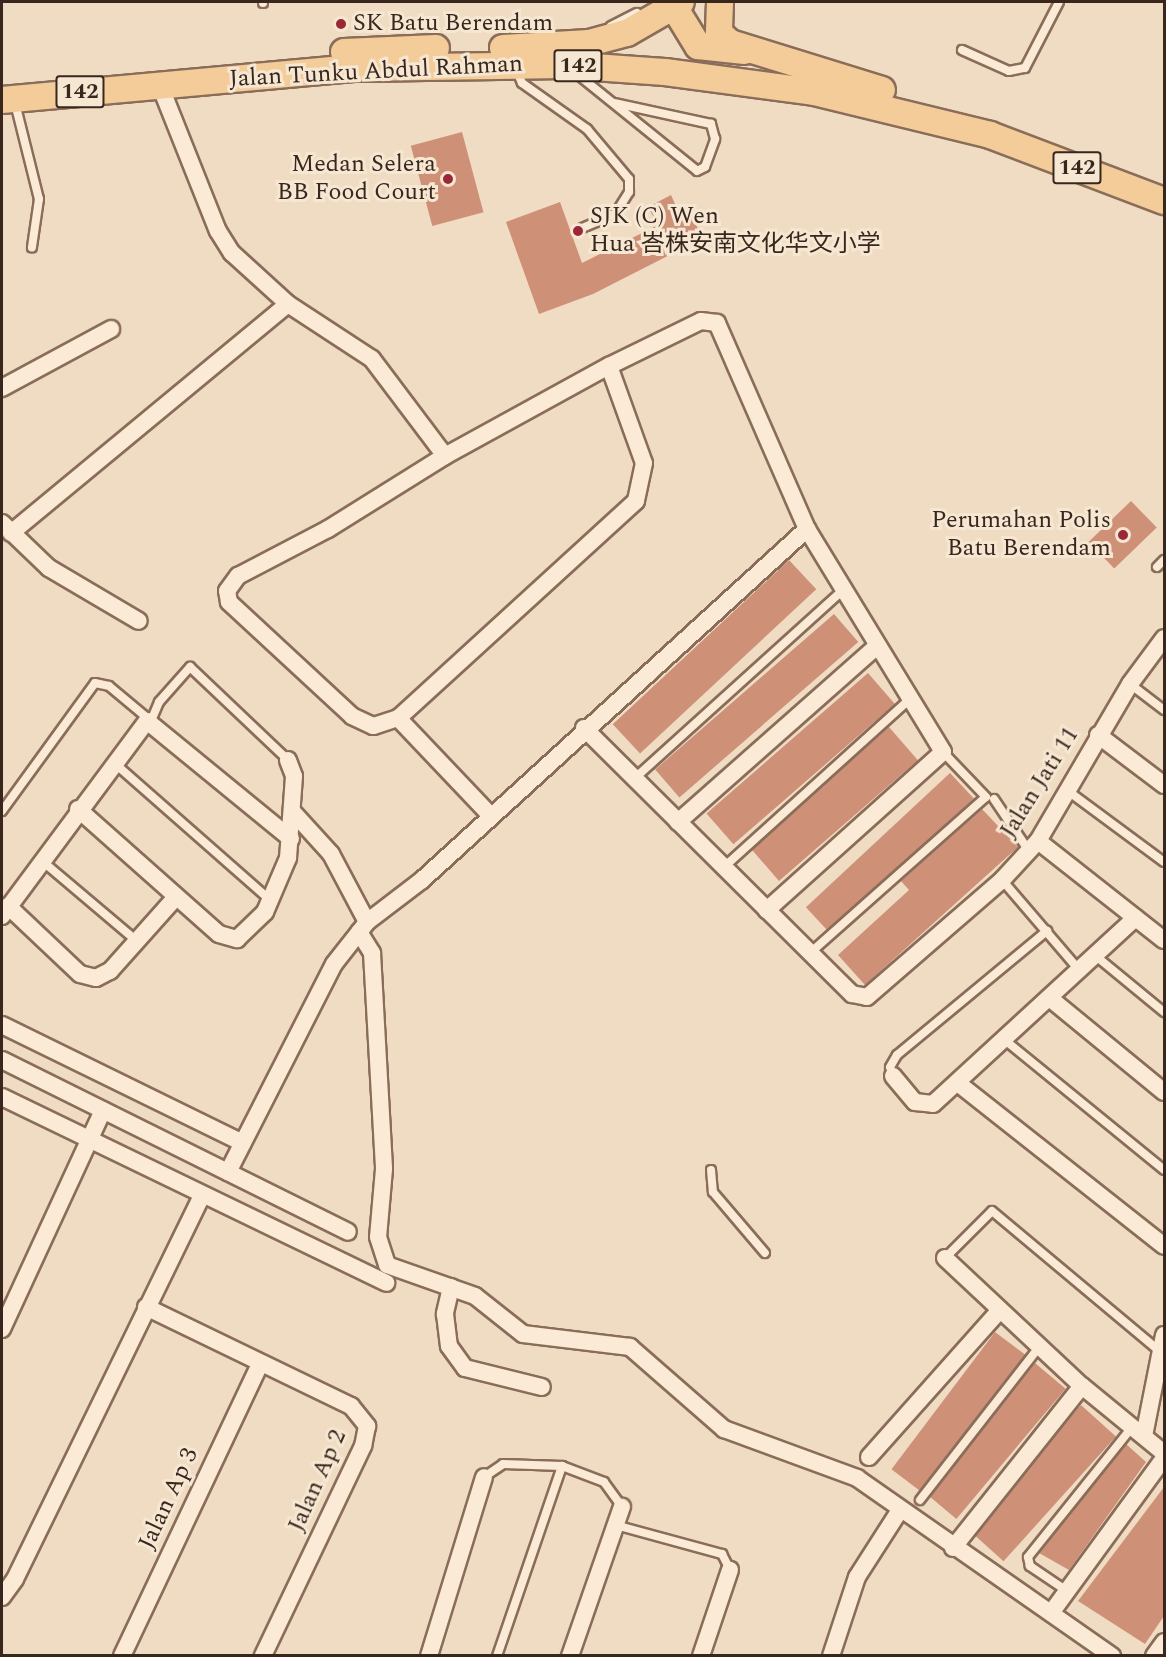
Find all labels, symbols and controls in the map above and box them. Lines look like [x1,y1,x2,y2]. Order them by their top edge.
place label: SK Batu Berendam [353,10,553,38]
marker: SK Batu Berendam [334,17,348,31]
road number: 142 [552,47,604,85]
street label: Jalan Tunku Abdul Rahman [228,50,524,94]
road number: 142 [54,73,106,111]
road number: 142 [1052,149,1102,187]
place label: Medan Selera BB Food Court [277,151,436,207]
marker: Medan Selera BB Food Court [441,172,455,186]
place label: SJK (C) Wen Hua 峇株安南文化华文小学 [590,203,881,259]
marker: SJK (C) Wen Hua 峇株安南文化华文小学 [571,224,585,238]
place label: Perumahan Polis Batu Berendam [931,507,1111,563]
marker: Perumahan Polis Batu Berendam [1116,528,1130,542]
street label: Jalan Jati 11 [995,722,1085,844]
street label: Jalan Ap 2 [283,1426,353,1536]
street label: Jalan Ap 3 [133,1444,205,1554]

